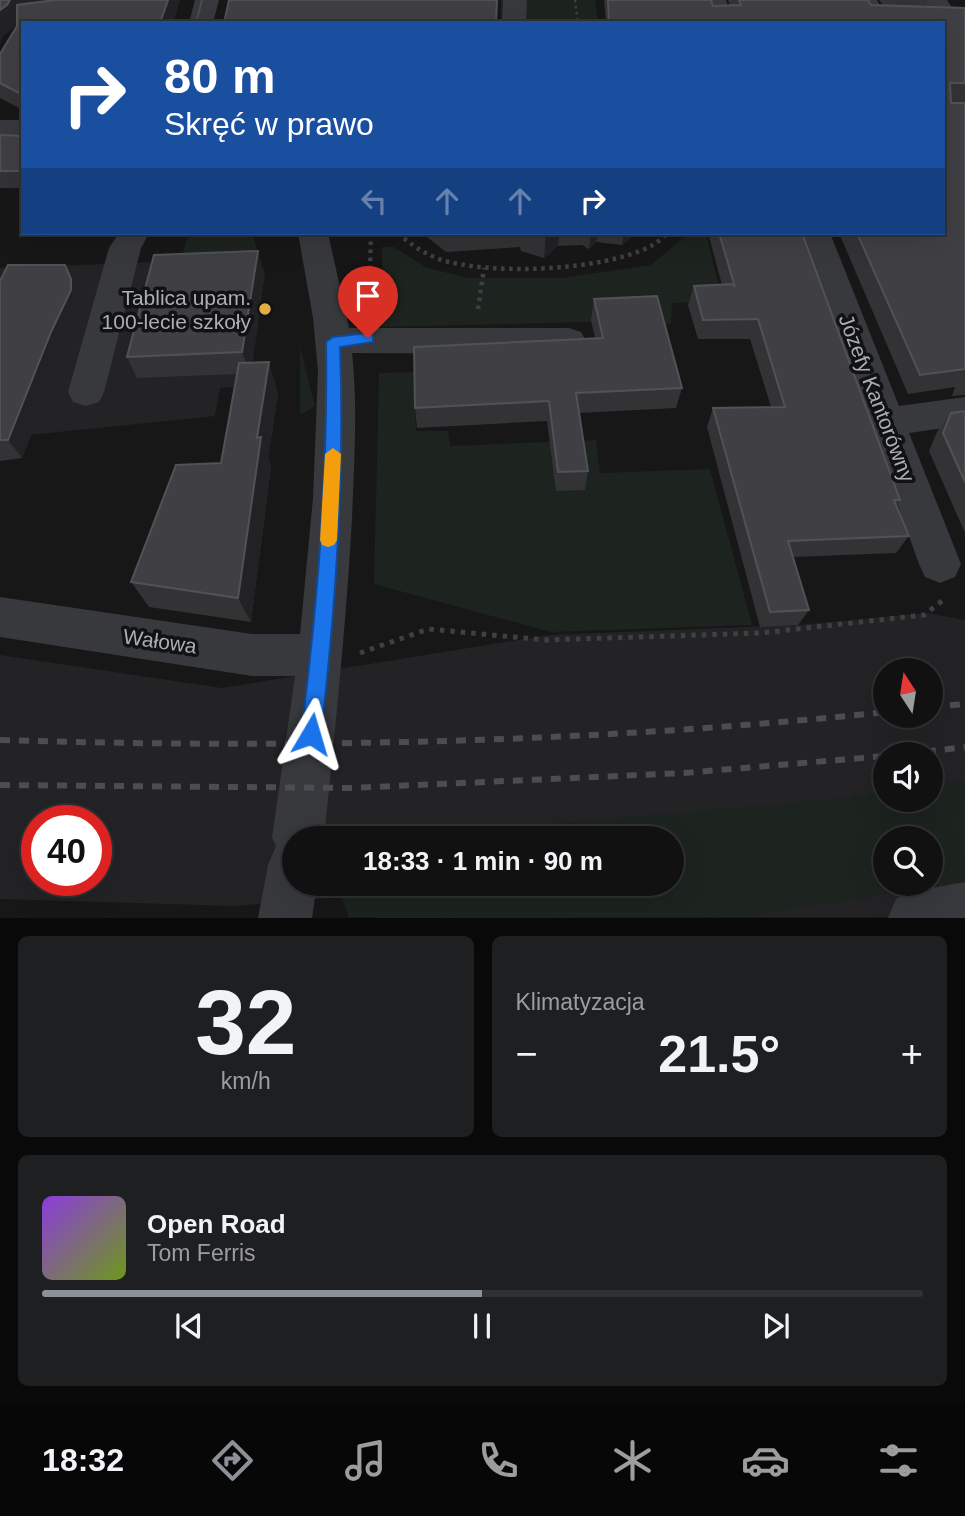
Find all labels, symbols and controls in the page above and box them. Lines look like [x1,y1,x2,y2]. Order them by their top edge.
icon: right [49,49,140,140]
text: 80 m [164,49,276,103]
text: Skręć w prawo [164,106,374,142]
icon: left [355,182,393,220]
icon: ahead [428,182,466,220]
icon: ahead [501,182,539,220]
icon: right [574,182,612,220]
pin [338,266,398,338]
icon: arrive [349,277,387,315]
place label: Tablica upam. 100-lecie szkoły [102,286,251,333]
marker: Tablica upam. 100-lecie szkoły [257,301,273,317]
street label: Józefy Kantorówny [834,311,920,485]
street label: Wałowa [122,624,199,658]
north arrow [873,658,943,728]
map controls [873,658,943,896]
position arrow [274,697,348,771]
button: sound [873,742,943,812]
speed limit sign: 40 [21,805,112,896]
button: search [873,826,943,896]
text: 18:33 · 1 min · 90 m [363,846,603,876]
text: 32 [195,972,296,1073]
text: Klimatyzacja [516,989,645,1015]
text: 21.5° [658,1025,780,1083]
text: − [516,1033,538,1075]
text: + [901,1033,923,1075]
text: km/h [221,1068,271,1094]
text: Open Road [147,1209,286,1239]
text: Tom Ferris [147,1240,256,1266]
icon: previous [170,1307,208,1345]
icon: pause [463,1307,501,1345]
icon: next [757,1307,795,1345]
icon: directions [208,1436,257,1485]
icon: music [341,1436,390,1485]
icon: phone [474,1436,523,1485]
icon: climate [608,1436,657,1485]
icon: car [741,1436,790,1485]
icon: filters [874,1436,923,1485]
text: 18:32 [42,1442,124,1478]

